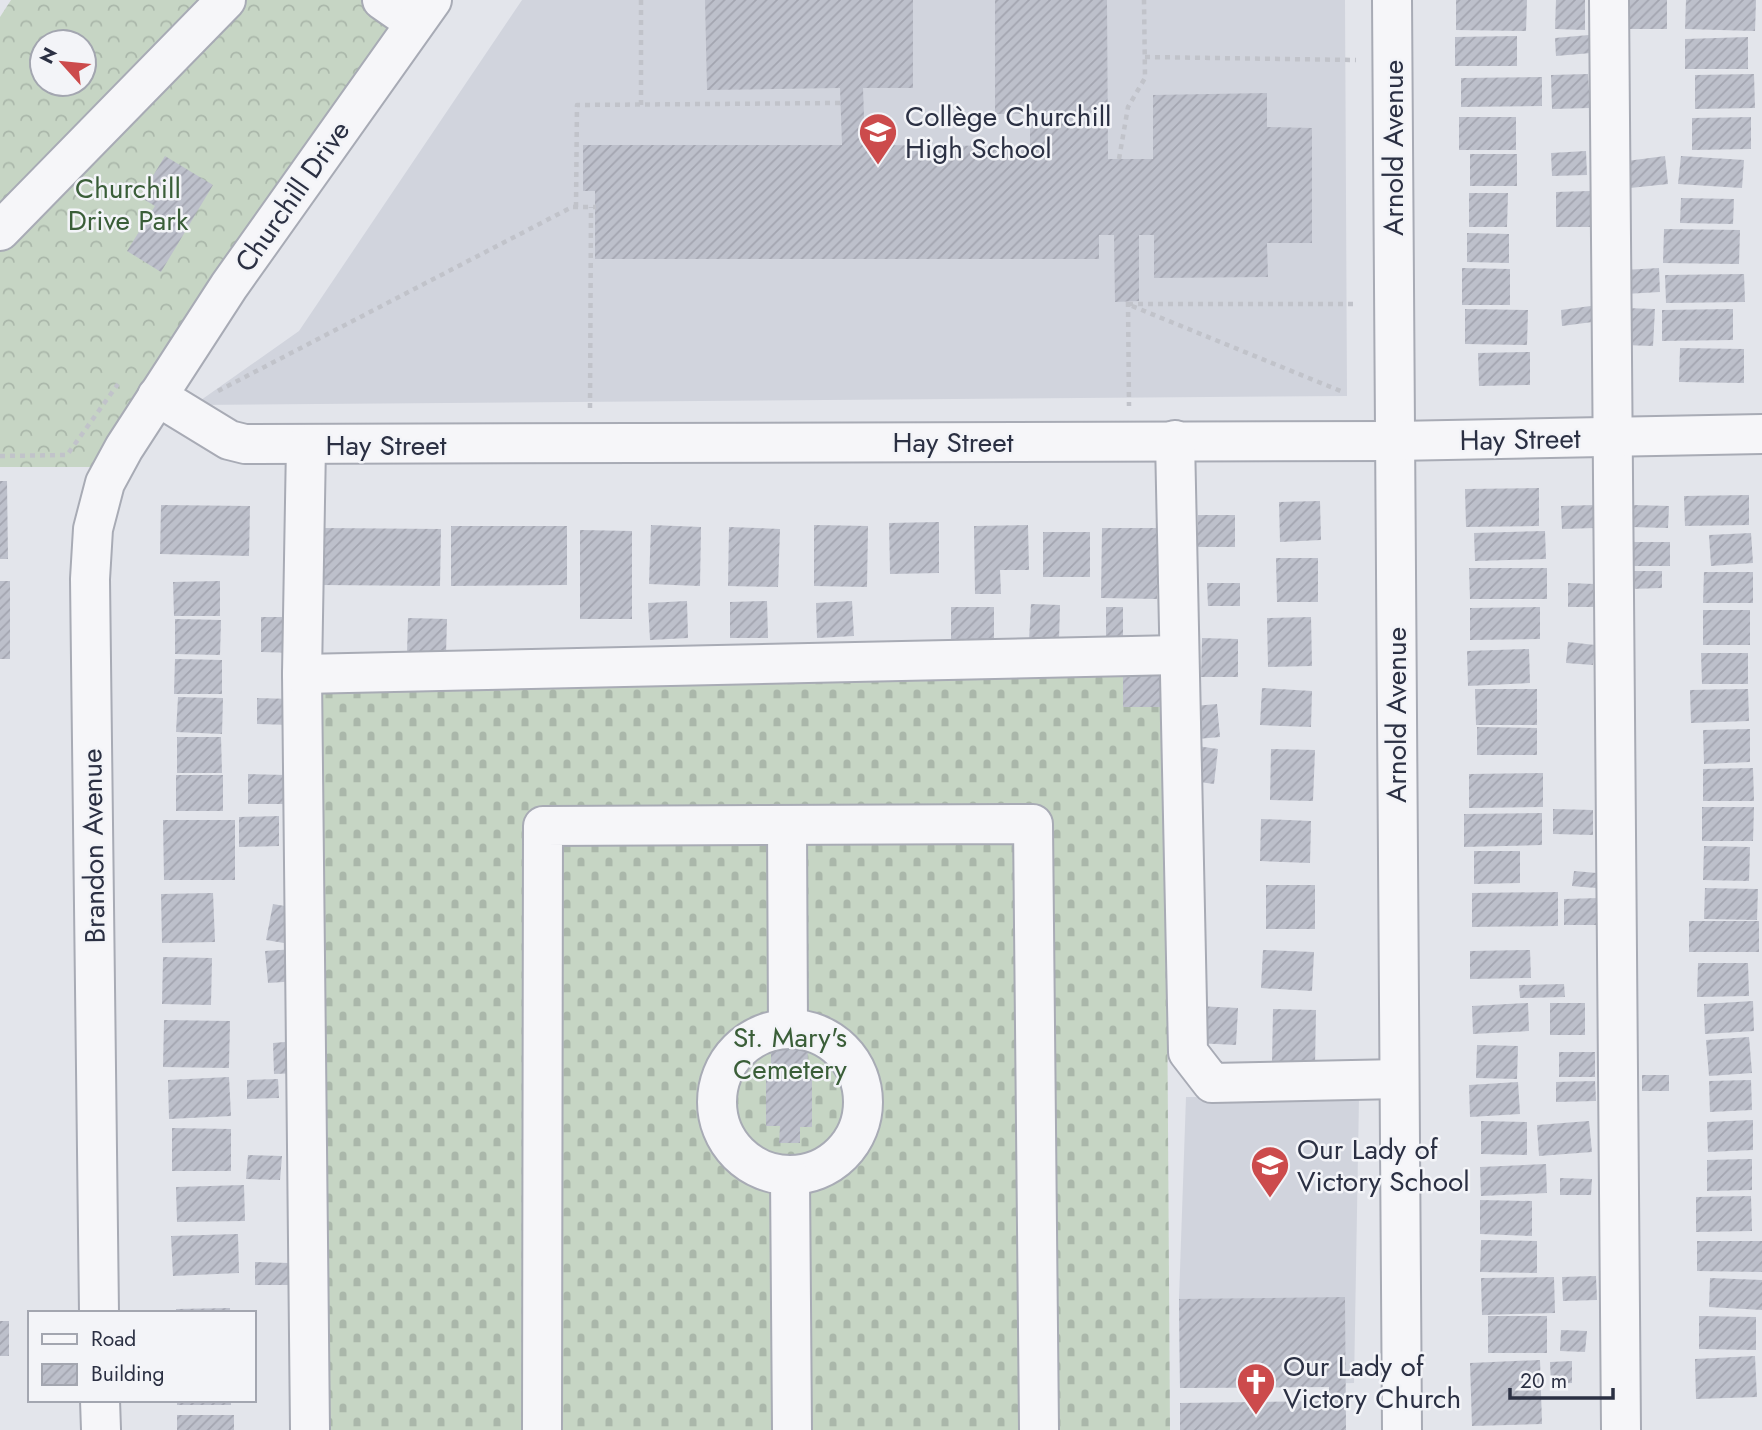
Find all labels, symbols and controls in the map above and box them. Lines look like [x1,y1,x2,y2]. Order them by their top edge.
north arrow [28,28,98,98]
text: N [33,43,64,68]
street label: Arnold Avenue [1373,60,1414,236]
place label: Collège Churchill High School [905,96,1112,169]
school or university icon: Collège Churchill High School [857,111,899,166]
street label: Churchill Drive [225,112,360,280]
park label: Churchill Drive Park [68,168,189,241]
street label: Hay Street [1459,418,1581,461]
street label: Hay Street [893,422,1014,463]
street label: Hay Street [326,425,447,466]
street label: Arnold Avenue [1376,627,1417,803]
street label: Brandon Avenue [71,748,116,944]
park label: St. Mary's Cemetery [733,1017,848,1090]
place label: Our Lady of Victory School [1297,1129,1470,1202]
school or university icon: Our Lady of Victory School [1249,1144,1291,1199]
legend [28,1311,256,1402]
text: Road [91,1324,136,1354]
place label: Our Lady of Victory Church [1283,1346,1461,1419]
scale bar [1510,1356,1613,1400]
text: Building [91,1359,164,1389]
church icon: Our Lady of Victory Church [1235,1361,1277,1416]
text: 20 m [1520,1366,1567,1396]

